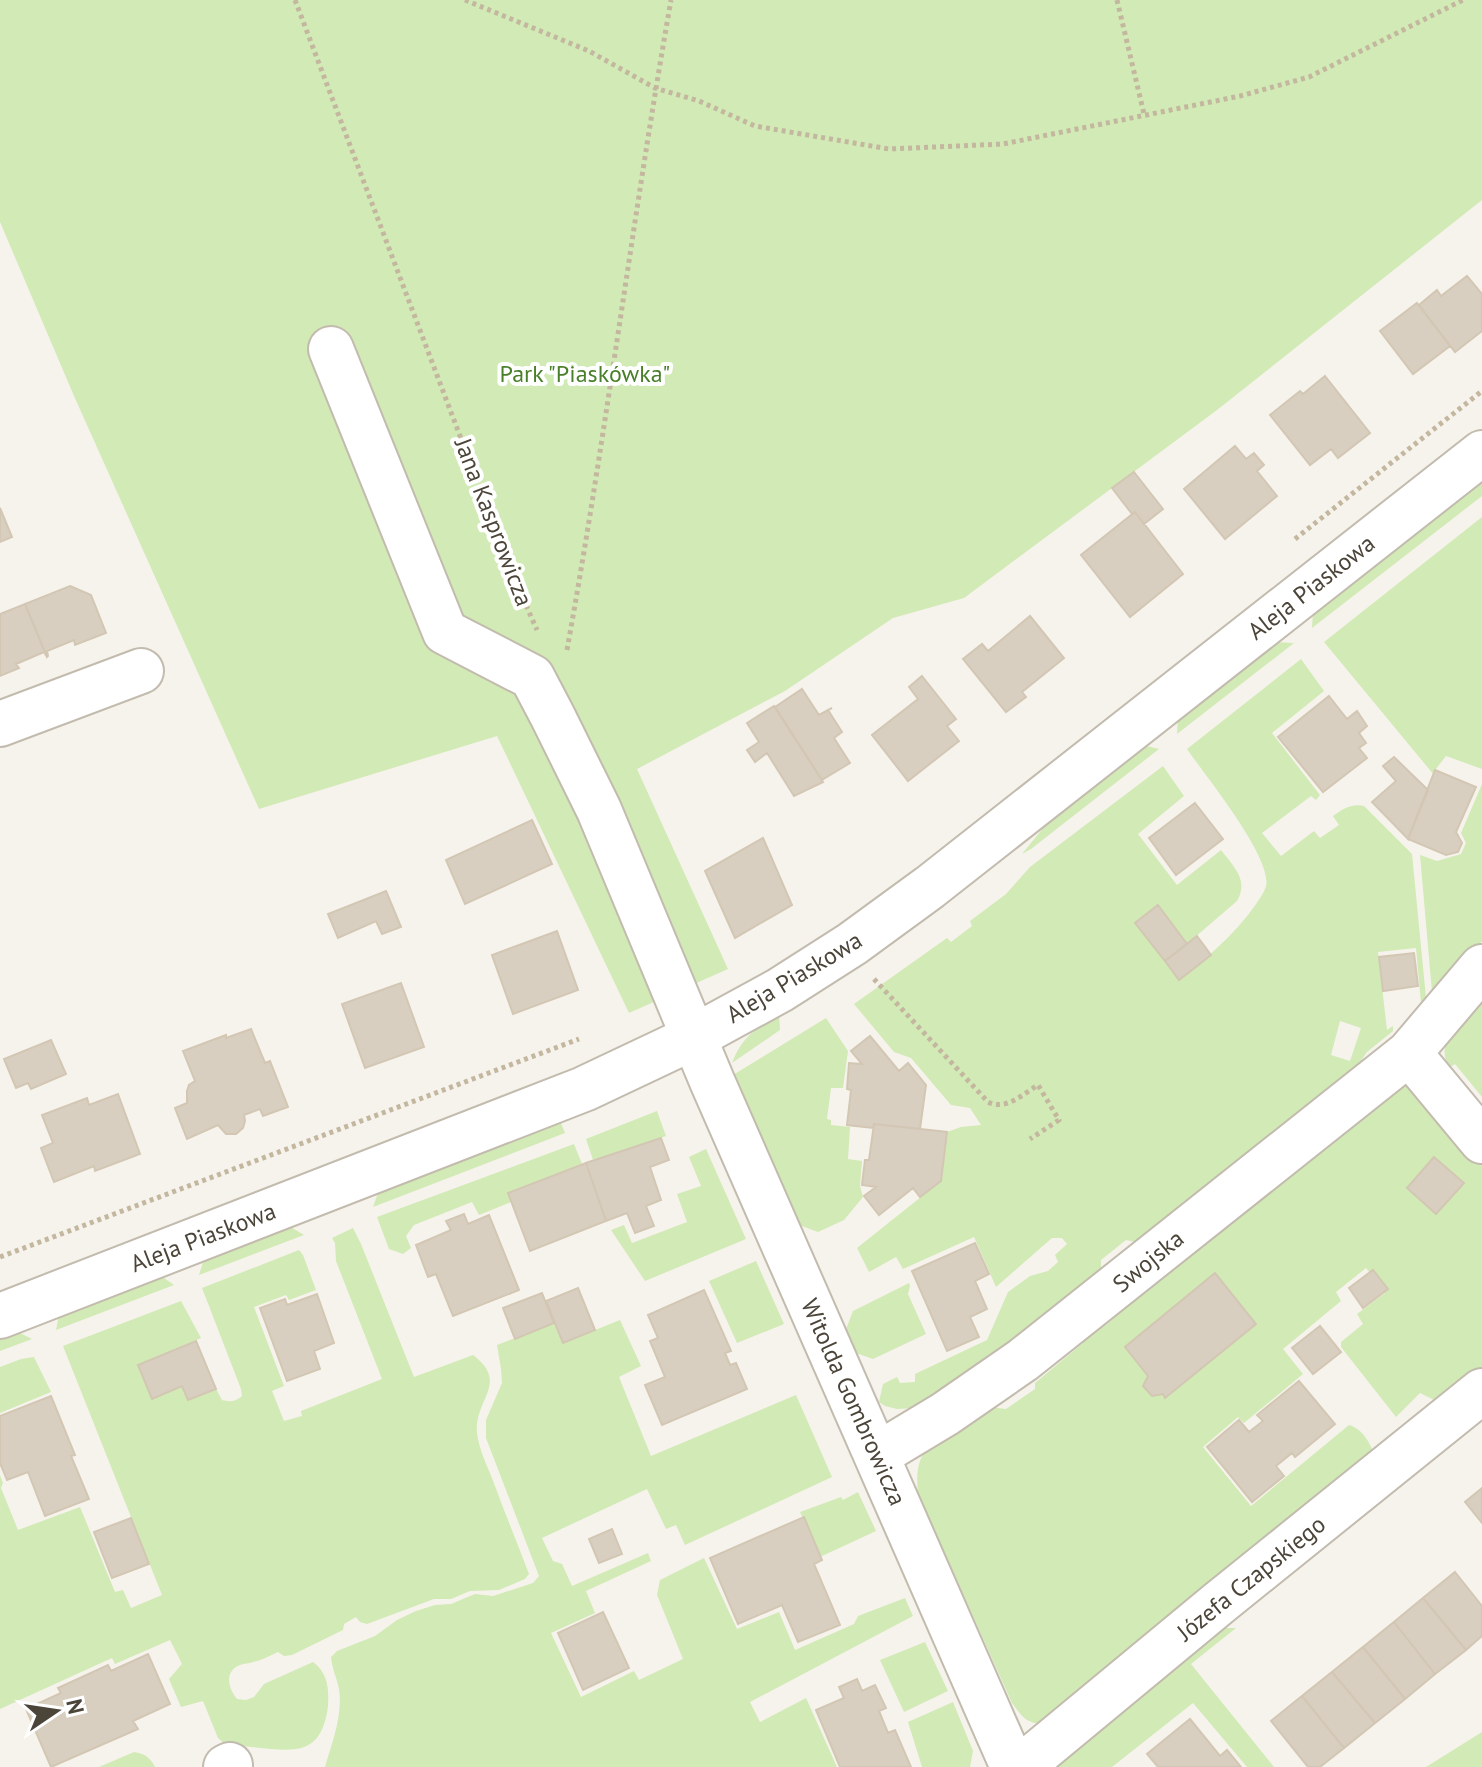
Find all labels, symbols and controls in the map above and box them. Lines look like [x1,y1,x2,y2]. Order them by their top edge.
park label: Park "Piaskówka" [500,358,670,389]
street label: Jana Kasprowicza [447,433,540,610]
street label: Aleja Piaskowa [1241,528,1381,646]
street label: Aleja Piaskowa [720,924,868,1030]
street label: Aleja Piaskowa [126,1195,280,1279]
street label: Swojska [1106,1223,1190,1299]
street label: Witolda Gombrowicza [794,1294,914,1510]
street label: Józefa Czapskiego [1170,1509,1332,1648]
north arrow [16,1671,96,1751]
text: N [60,1696,91,1717]

